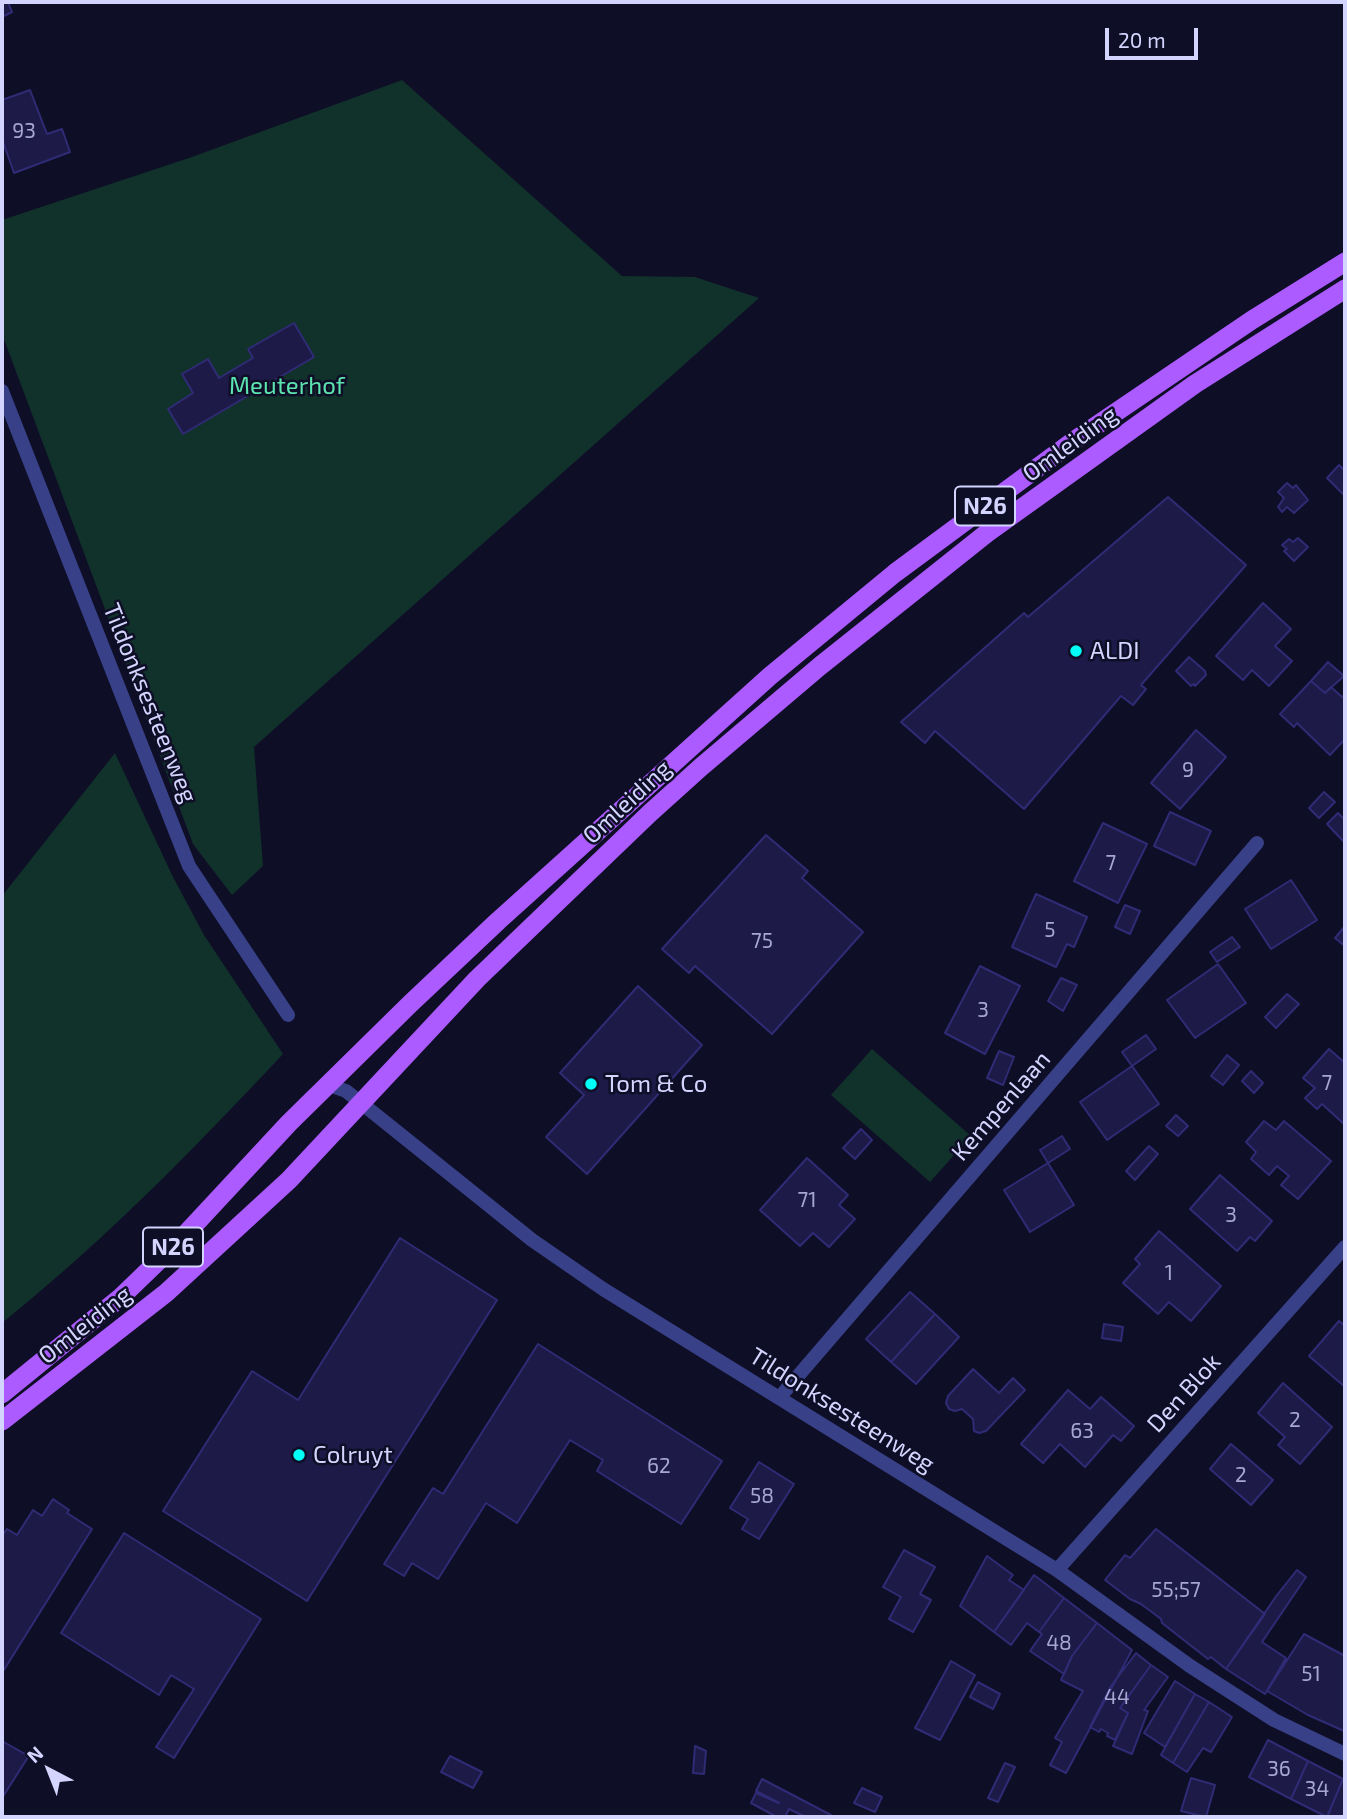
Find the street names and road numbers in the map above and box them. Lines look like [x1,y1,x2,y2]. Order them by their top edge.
street label: Omleiding [1017,400,1123,488]
road number: N26 [955,486,1015,526]
street label: Tildonksesteenweg [97,599,203,807]
street label: Omleiding [577,754,677,850]
street label: Kempenlaan [946,1045,1056,1167]
road number: N26 [143,1228,203,1266]
street label: Omleiding [33,1280,137,1370]
street label: Tildonksesteenweg [744,1341,940,1479]
street label: Den Blok [1141,1348,1227,1438]

